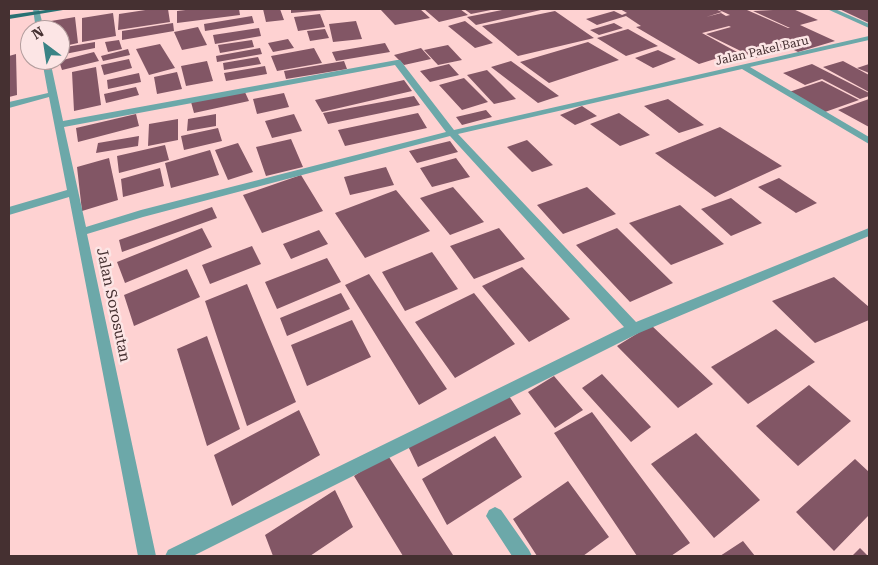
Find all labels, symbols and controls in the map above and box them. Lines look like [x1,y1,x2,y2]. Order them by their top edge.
north arrow [20,20,70,70]
text: N [29,23,47,43]
street label: Jalan Pakel Baru [714,33,810,69]
street label: Jalan Sorosutan [92,246,134,364]

